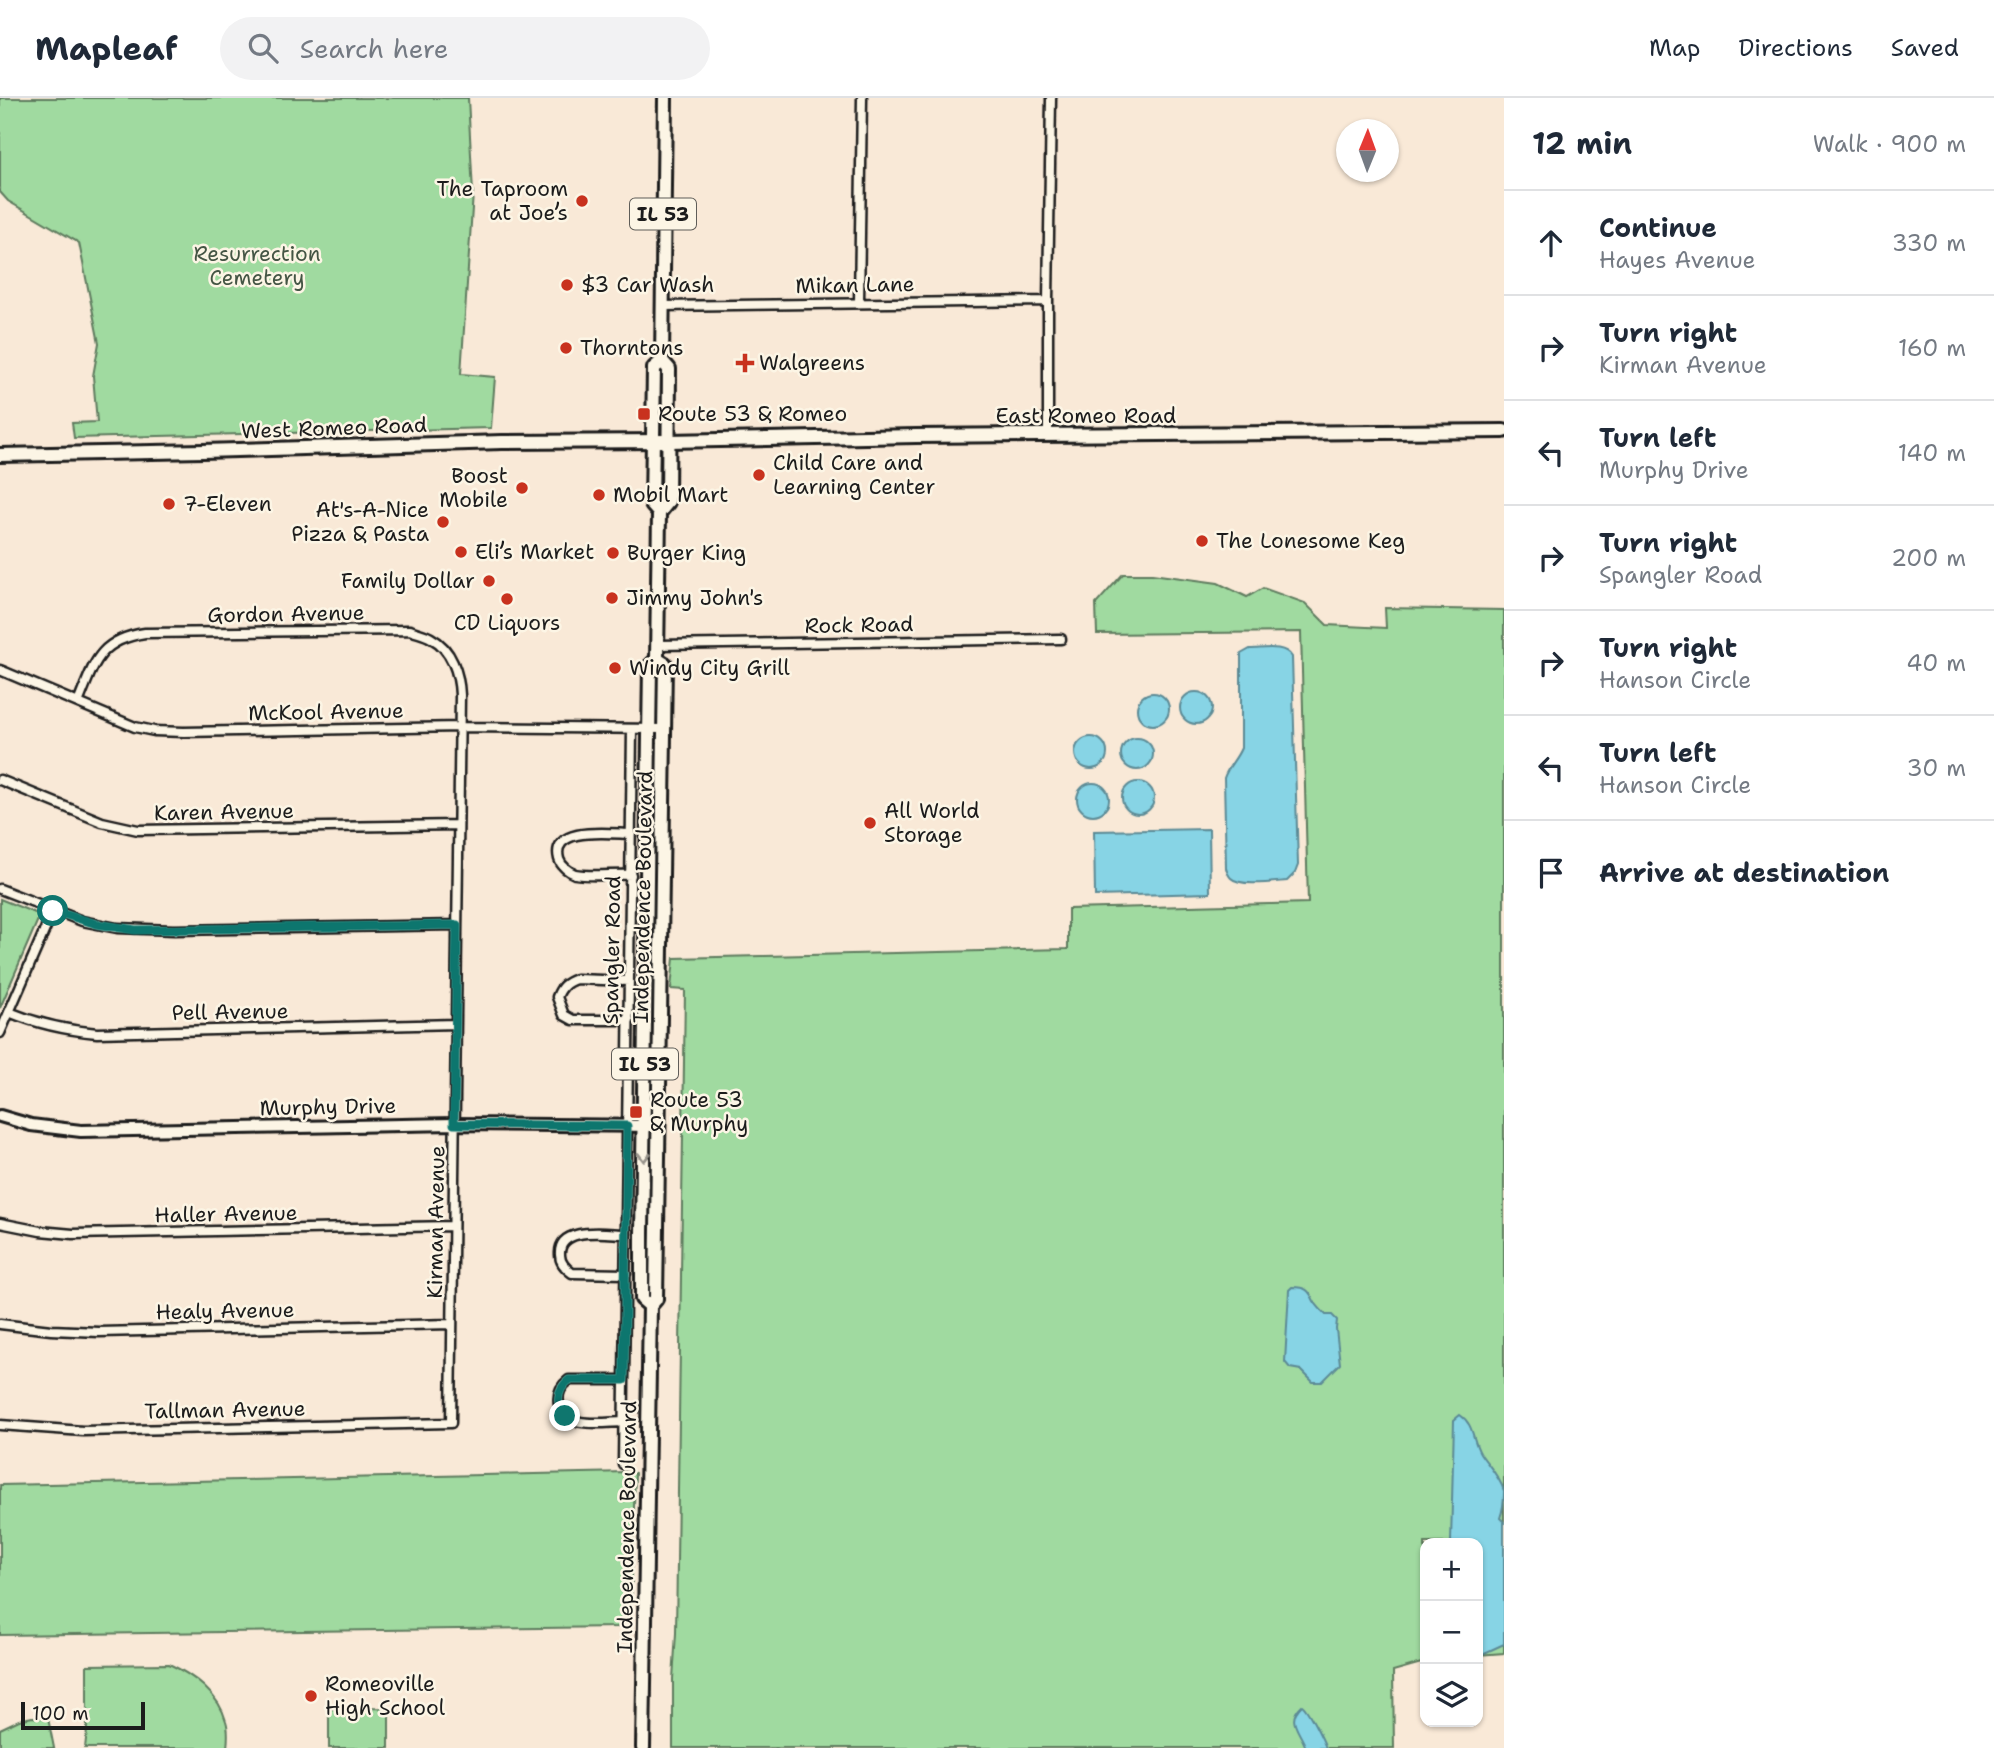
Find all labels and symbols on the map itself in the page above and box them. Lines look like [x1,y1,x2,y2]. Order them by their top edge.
north arrow [1336,119,1399,182]
place label: The Taproom at Joe’s [437,175,568,227]
marker: The Taproom at Joe’s [574,193,590,209]
road number: IL 53 [630,198,696,230]
park label: Resurrection Cemetery [193,240,321,292]
street label: Mikan Lane [795,270,915,300]
place label: $3 Car Wash [581,271,715,299]
marker: $3 Car Wash [559,277,575,293]
place label: Thorntons [580,334,684,362]
marker: Thorntons [558,340,574,356]
place label: Walgreens [759,349,865,377]
marker: Walgreens [737,355,753,371]
place label: Route 53 & Romeo [658,400,847,428]
street label: East Romeo Road [996,402,1176,430]
marker: Route 53 & Romeo [636,406,652,422]
street label: West Romeo Road [241,411,427,445]
place label: Child Care and Learning Center [773,449,936,501]
place label: Boost Mobile [439,462,508,514]
marker: Child Care and Learning Center [751,467,767,483]
marker: Boost Mobile [514,480,530,496]
place label: Mobil Mart [613,481,728,509]
marker: Mobil Mart [591,487,607,503]
place label: 7-Eleven [183,490,272,518]
marker: 7-Eleven [161,496,177,512]
place label: At's-A-Nice Pizza & Pasta [291,496,429,548]
marker: At's-A-Nice Pizza & Pasta [435,514,451,530]
place label: The Lonesome Keg [1216,527,1405,555]
marker: The Lonesome Keg [1194,533,1210,549]
place label: Eli’s Market [475,538,594,566]
place label: Burger King [627,539,746,567]
marker: Eli’s Market [453,544,469,560]
marker: Burger King [605,545,621,561]
place label: Family Dollar [341,567,475,595]
marker: Family Dollar [481,573,497,589]
place label: Jimmy John's [626,584,764,612]
marker: Jimmy John's [604,590,620,606]
marker: CD Liquors [499,591,515,607]
street label: Gordon Avenue [207,599,365,629]
place label: CD Liquors [454,609,560,637]
street label: Rock Road [804,610,914,640]
place label: Windy City Grill [629,654,791,682]
marker: Windy City Grill [607,660,623,676]
street label: McKool Avenue [248,697,404,727]
street label: Independence Boulevard [627,770,659,1024]
street label: Karen Avenue [154,797,294,827]
place label: All World Storage [884,797,980,849]
marker: All World Storage [862,815,878,831]
street label: Spangler Road [597,875,627,1025]
route start [37,895,68,926]
street label: Pell Avenue [171,997,289,1027]
road number: IL 53 [612,1048,678,1080]
place label: Route 53 & Murphy [650,1086,748,1138]
street label: Murphy Drive [259,1092,397,1122]
marker: Route 53 & Murphy [628,1104,644,1120]
street label: Kirman Avenue [421,1145,451,1299]
one-way arrow [636,1152,651,1163]
street label: Haller Avenue [154,1199,298,1229]
street label: Healy Avenue [155,1296,295,1326]
street label: Tallman Avenue [144,1395,306,1425]
route end [549,1400,580,1431]
street label: Independence Boulevard [611,1400,643,1654]
place label: Romeoville High School [325,1670,446,1722]
marker: Romeoville High School [303,1688,319,1704]
scale bar [21,1699,145,1731]

